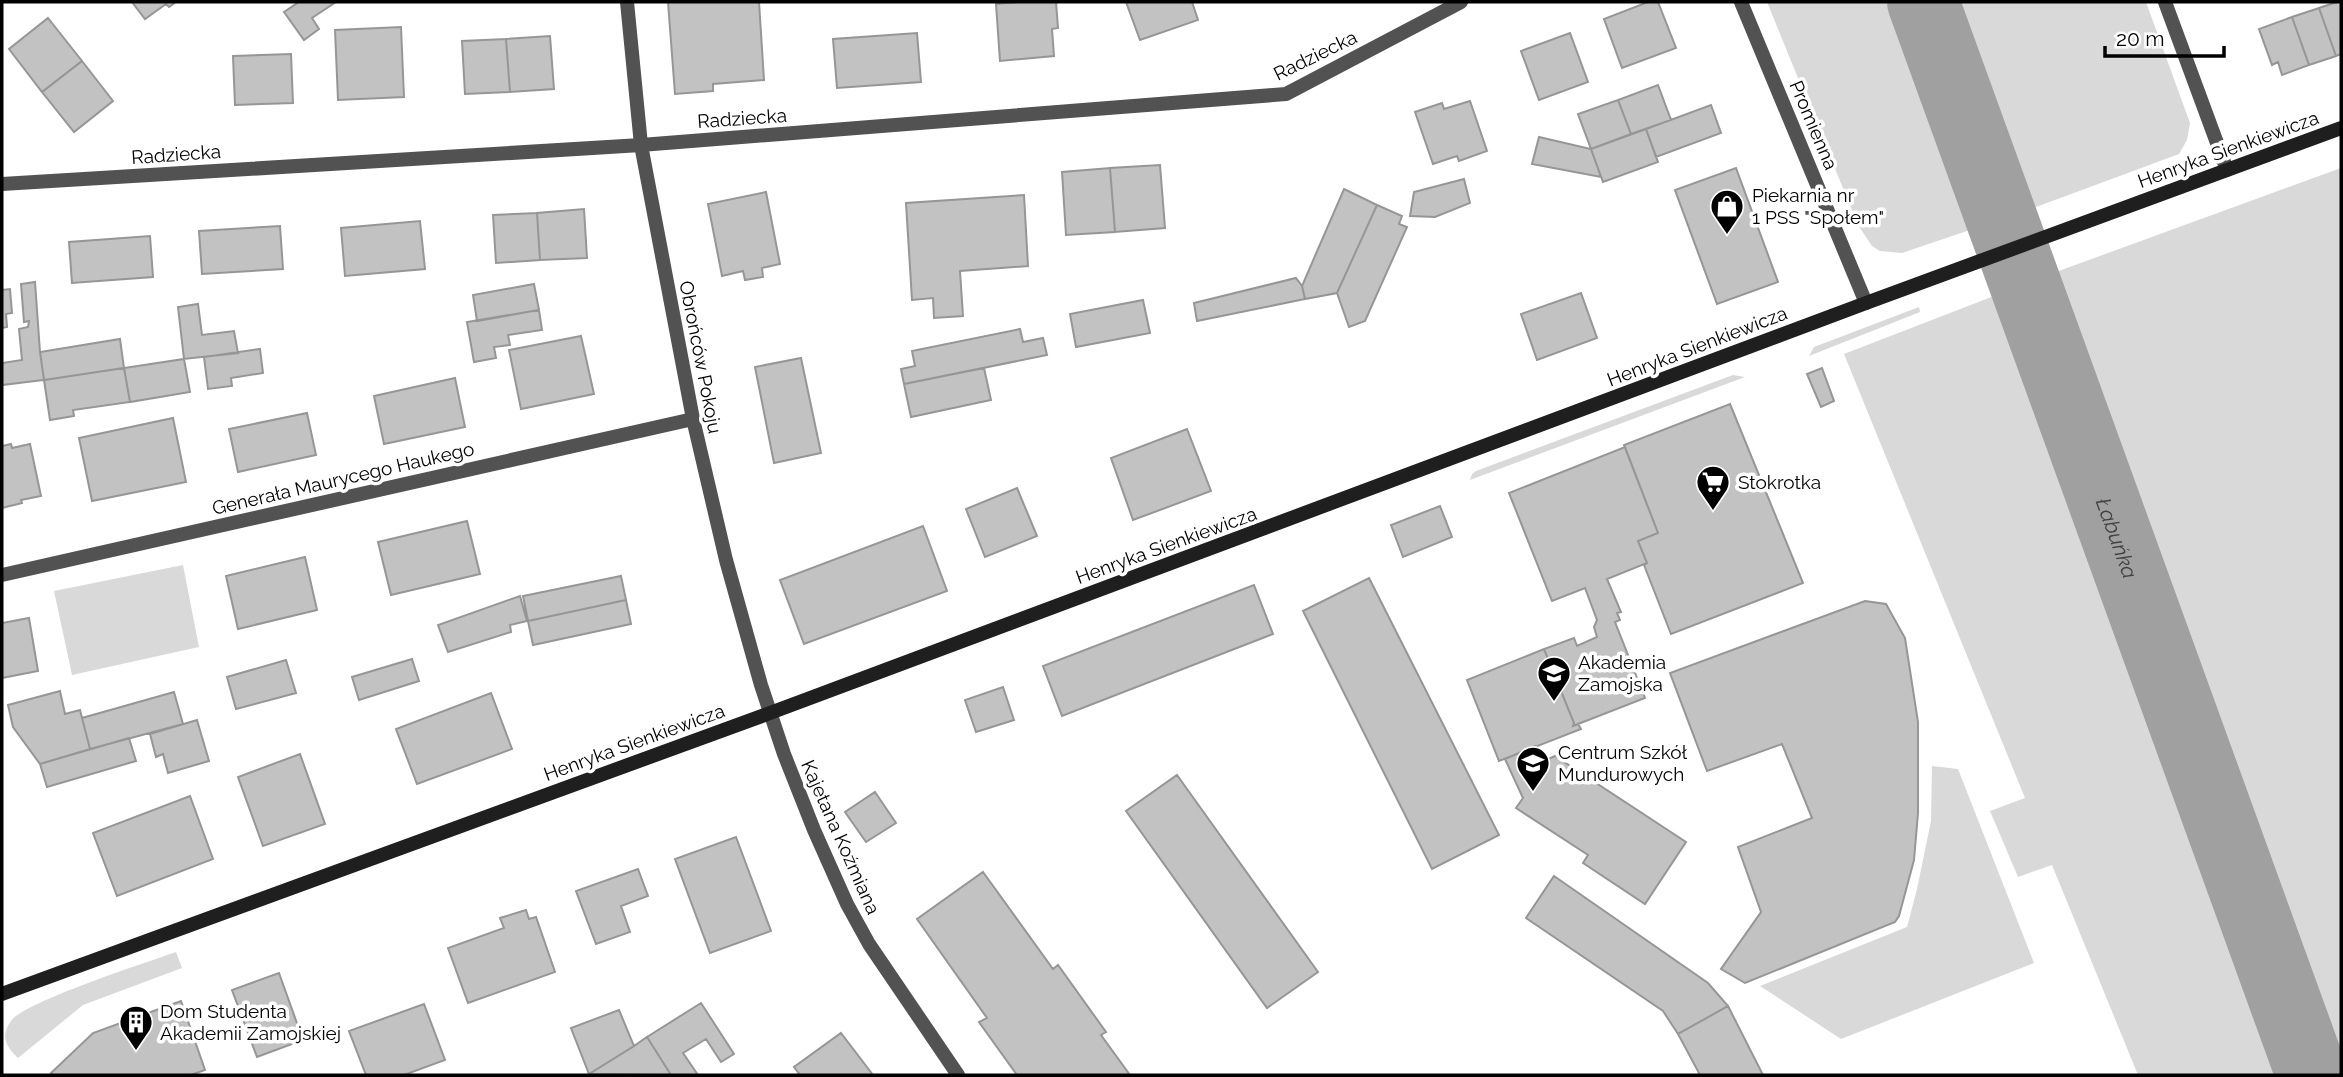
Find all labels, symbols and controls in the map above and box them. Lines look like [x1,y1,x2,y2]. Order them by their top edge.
scale bar [2105,14,2224,58]
street label: Radziecka [1270,25,1360,85]
text: 20 m [2116,26,2164,51]
street label: Promienna [1785,77,1843,173]
street label: Radziecka [696,104,788,132]
street label: Henryka Sienkiewicza [2134,106,2322,192]
street label: Radziecka [130,140,222,168]
place label: Piekarnia nr 1 PSS "Społem" [1752,184,1884,228]
shop icon: Piekarnia nr 1 PSS "Społem" [1708,187,1746,236]
street label: Obrońców Pokoju [675,279,727,435]
street label: Henryka Sienkiewicza [1604,302,1790,390]
street label: Generała Maurycego Haukego [210,437,476,519]
supermarket icon: Stokrotka [1694,463,1732,512]
place label: Stokrotka [1738,471,1821,493]
water label: Łabuńka [2091,494,2143,582]
street label: Henryka Sienkiewicza [1072,502,1260,588]
place label: Akademia Zamojska [1578,651,1666,695]
school or university icon: Akademia Zamojska [1535,654,1573,703]
street label: Henryka Sienkiewicza [540,699,728,785]
place label: Centrum Szkół Mundurowych [1558,741,1688,785]
school or university icon: Centrum Szkół Mundurowych [1514,744,1552,793]
street label: Kajetana Koźmiana [797,757,885,917]
place label: Dom Studenta Akademii Zamojskiej [160,1000,341,1044]
building icon: Dom Studenta Akademii Zamojskiej [117,1003,155,1052]

